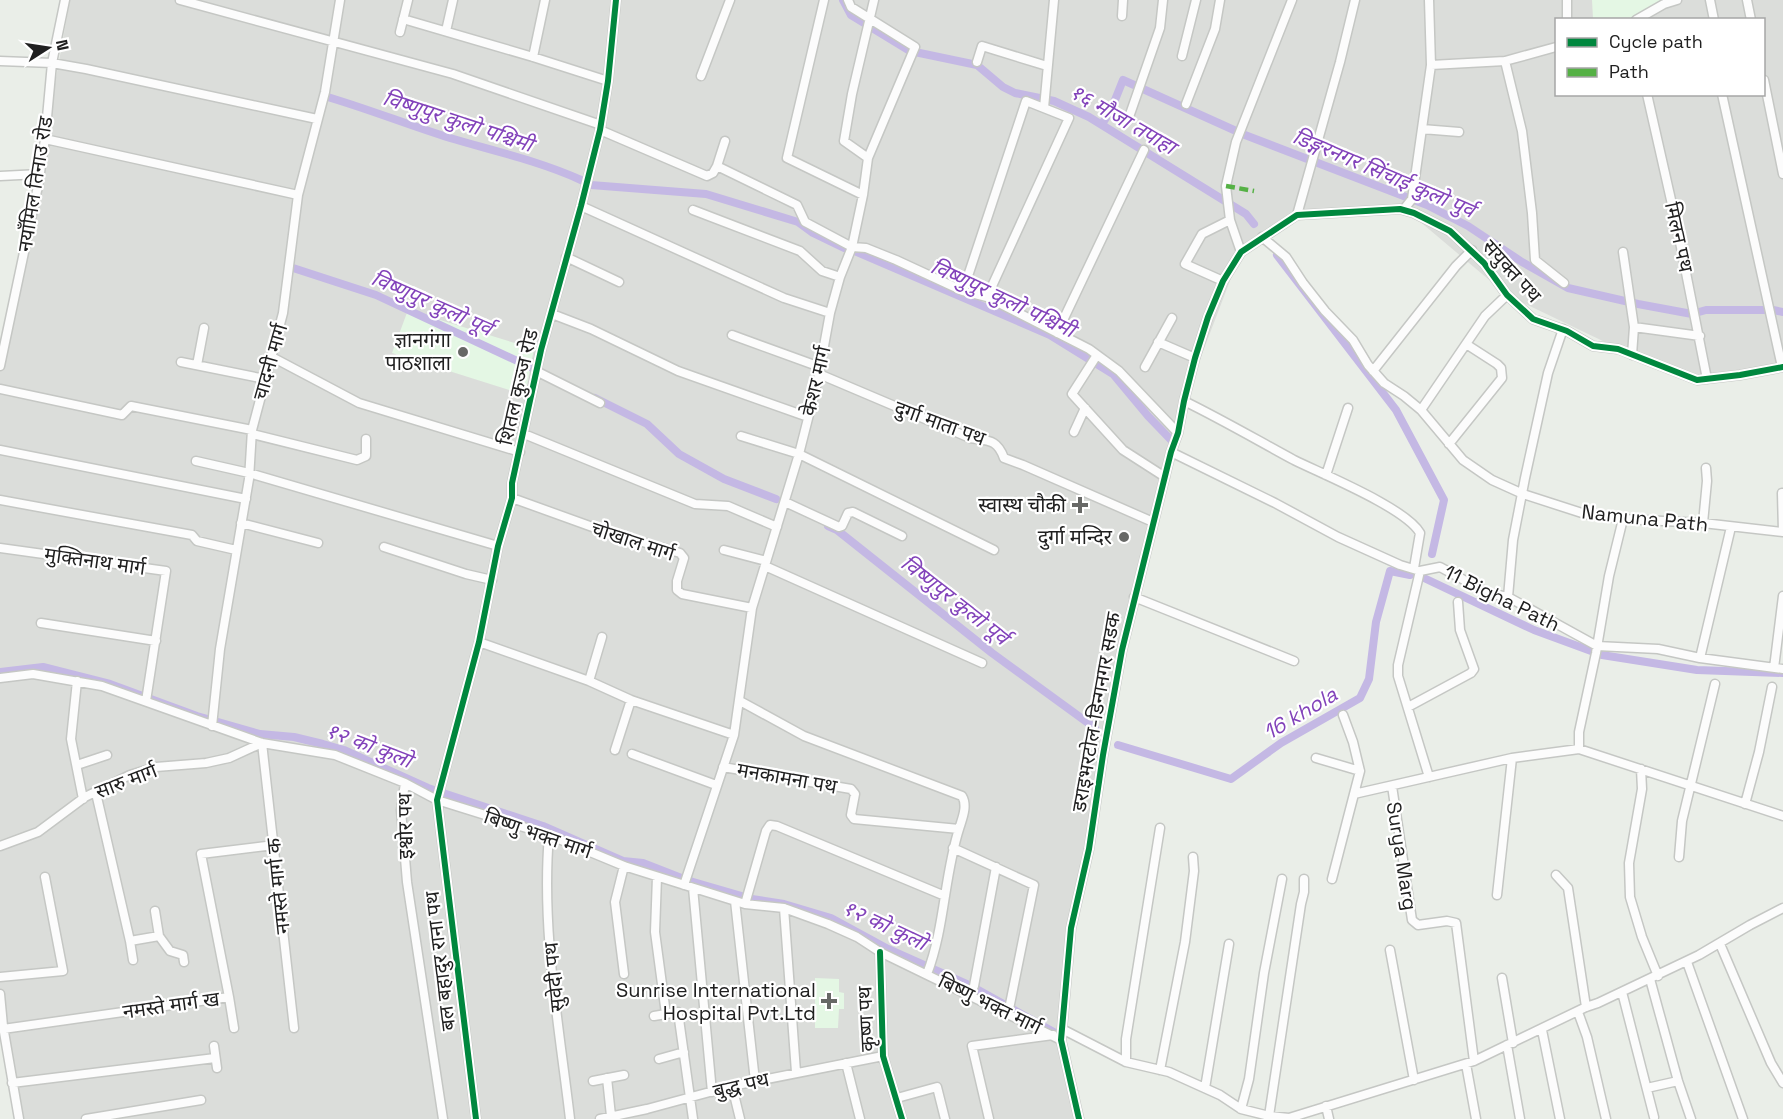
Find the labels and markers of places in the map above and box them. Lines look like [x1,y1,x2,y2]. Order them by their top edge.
place label: ज्ञानगंगा पाठशाला [385,327,452,376]
marker: ज्ञानगंगा पाठशाला [456,345,470,359]
place label: स्वास्थ चौकी [978,492,1067,518]
marker: स्वास्थ चौकी [1071,496,1089,514]
place label: दुर्गा मन्दिर [1038,524,1113,550]
marker: दुर्गा मन्दिर [1117,530,1131,544]
place label: Sunrise International Hospital Pvt.Ltd [616,977,816,1026]
marker: Sunrise International Hospital Pvt.Ltd [820,992,838,1010]

